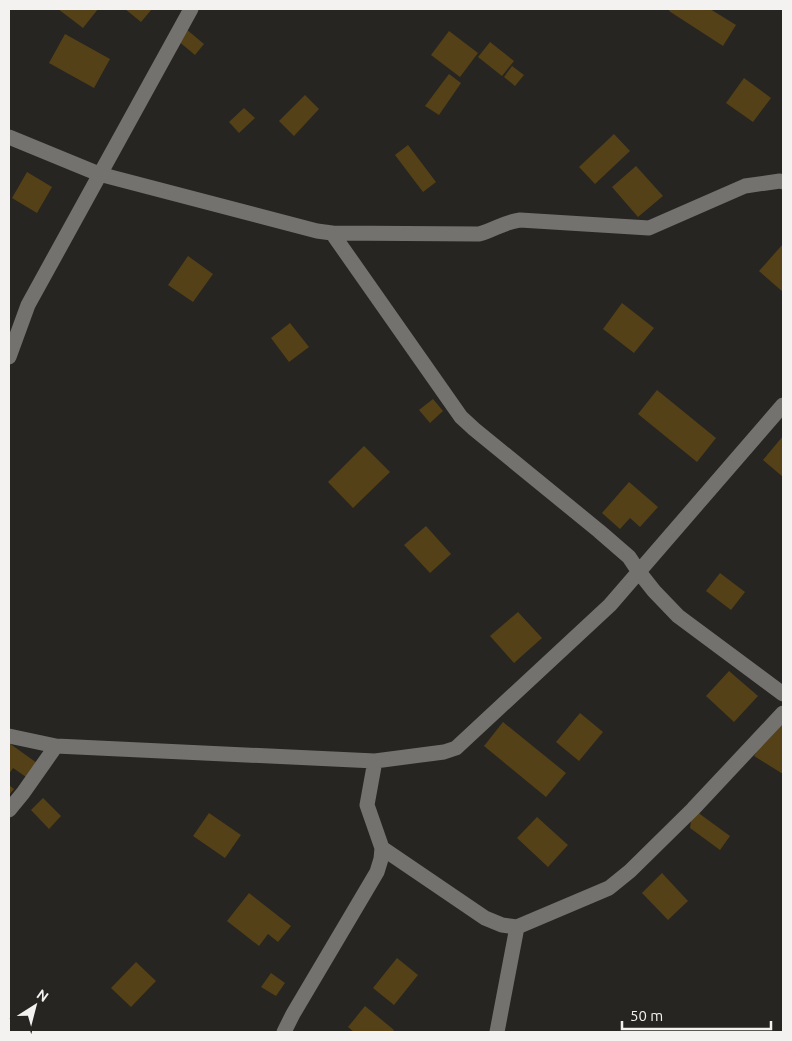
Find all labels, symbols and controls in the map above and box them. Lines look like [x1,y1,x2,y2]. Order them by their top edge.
north arrow [10,981,60,1031]
text: N [34,986,52,1005]
scale bar [622,998,771,1030]
text: 50 m [630,1007,663,1024]

